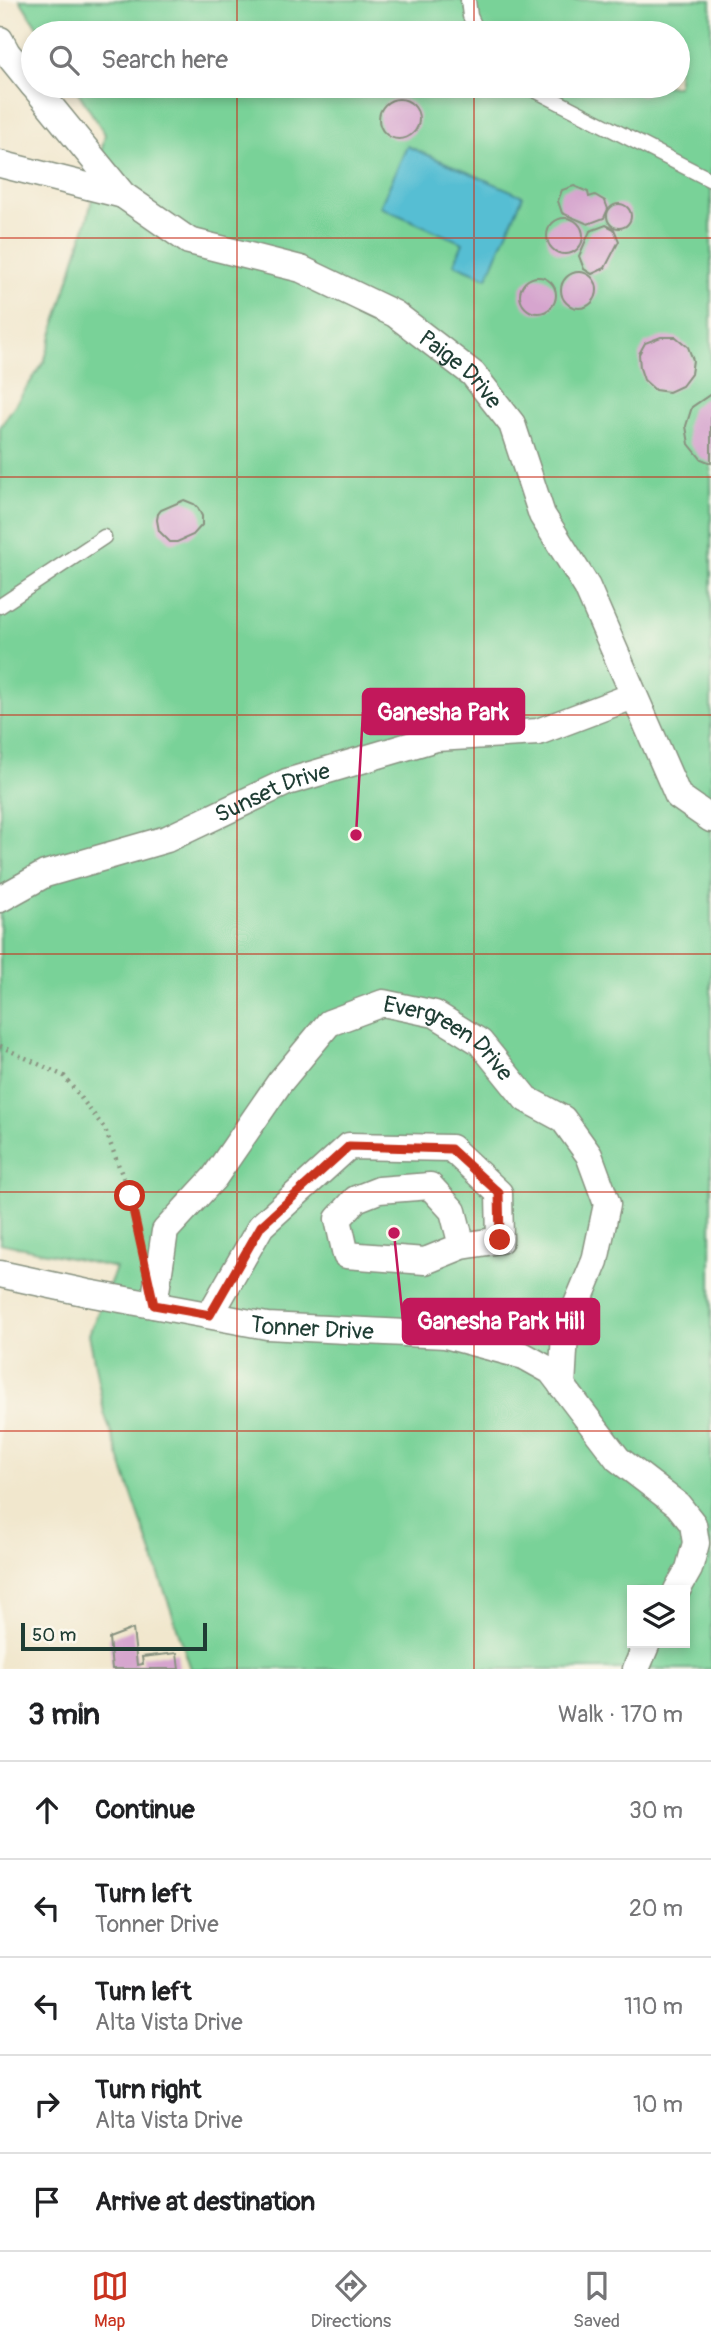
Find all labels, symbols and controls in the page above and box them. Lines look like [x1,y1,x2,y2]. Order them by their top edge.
search box [21,21,690,98]
icon: search [45,41,83,79]
text: Search here [101,44,228,76]
street label: Paige Drive [413,324,509,415]
callout: Ganesha Park [363,689,524,734]
text: Ganesha Park [377,698,510,727]
street label: Sunset Drive [210,756,334,829]
street label: Evergreen Drive [381,989,520,1087]
route start [114,1180,145,1211]
route end [484,1224,515,1255]
callout: Ganesha Park Hill [403,1299,599,1344]
text: Ganesha Park Hill [417,1307,585,1336]
street label: Tonner Drive [248,1309,375,1346]
map controls [627,1585,690,1648]
button: layers [627,1585,690,1648]
scale bar [21,1620,206,1652]
text: 50 m [32,1623,76,1647]
text: 3 min [28,1696,100,1733]
text: Walk · 170 m [558,1700,683,1729]
icon: ahead [28,1791,66,1829]
text: Continue [95,1794,195,1826]
text: 30 m [629,1796,683,1825]
text: Turn left [95,1878,191,1910]
icon: left [28,1889,66,1927]
text: 20 m [629,1894,683,1923]
text: Tonner Drive [95,1910,219,1939]
text: Turn left [95,1976,191,2008]
icon: left [28,1987,66,2025]
text: 110 m [624,1992,683,2021]
text: Alta Vista Drive [95,2008,243,2037]
text: Turn right [95,2074,201,2106]
icon: right [28,2085,66,2123]
text: 10 m [633,2090,683,2119]
text: Alta Vista Drive [95,2106,243,2135]
icon: arrive [28,2183,66,2221]
text: Arrive at destination [95,2186,315,2218]
tab: Map [91,2267,129,2333]
tab: Directions [311,2267,391,2333]
tab: Saved [573,2267,620,2333]

